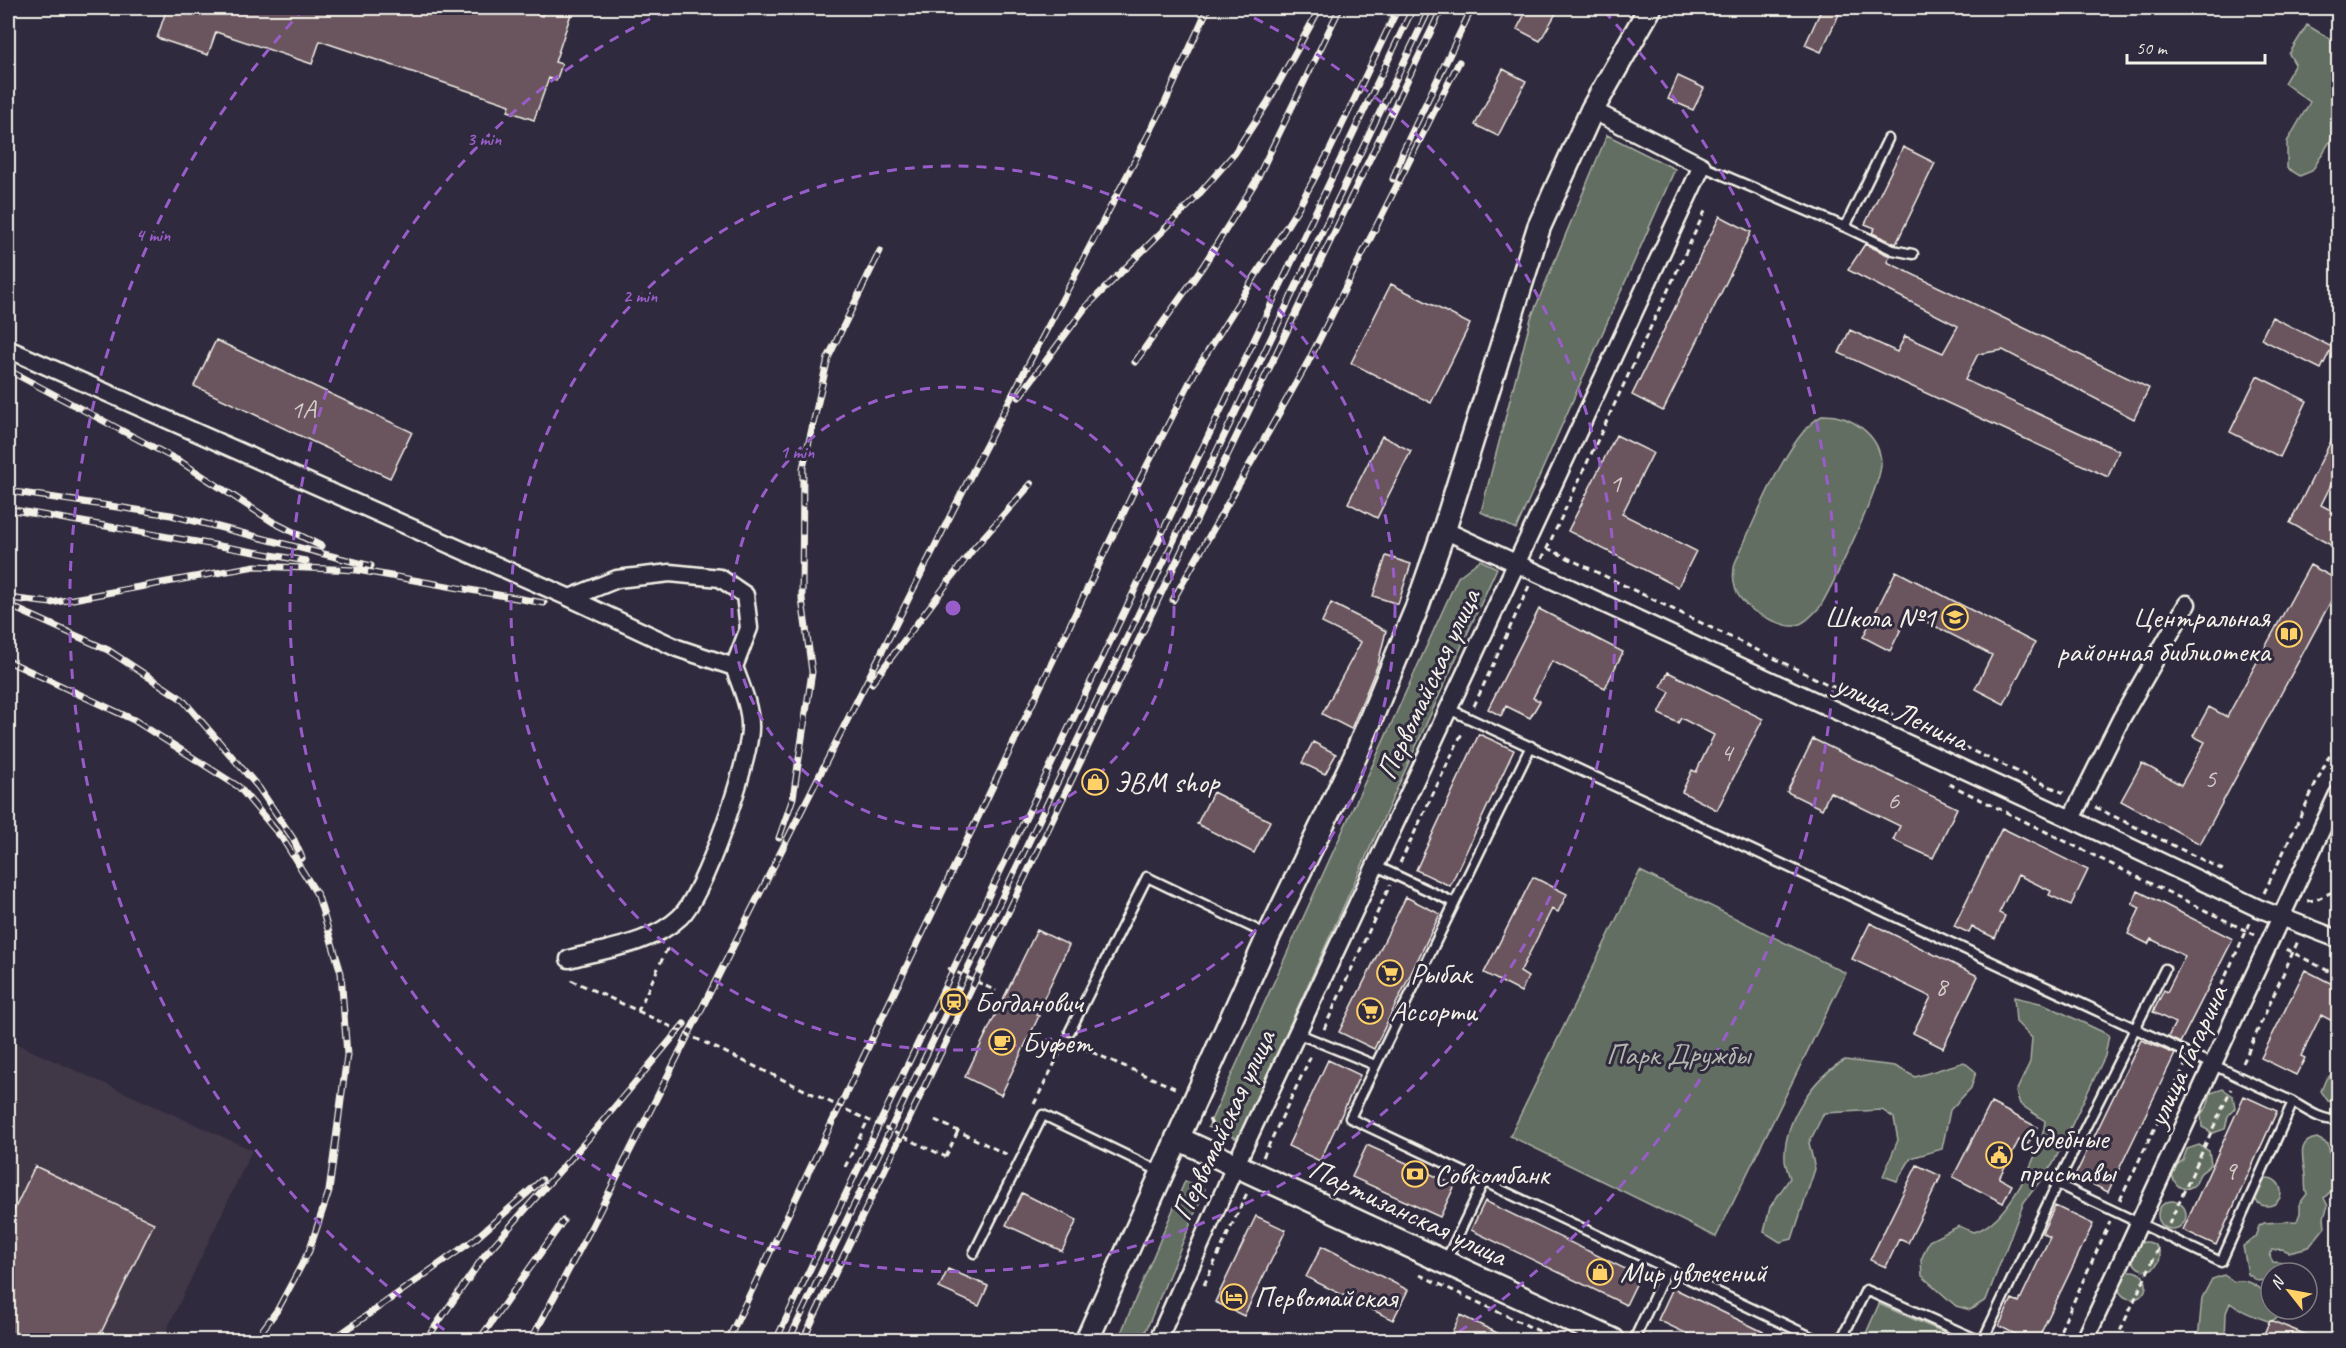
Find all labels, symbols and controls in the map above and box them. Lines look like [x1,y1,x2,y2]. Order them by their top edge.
scale bar [2127,27,2265,65]
text: 50 m [2136,37,2169,59]
text: 3 min [467,128,502,150]
text: 4 min [136,224,171,246]
text: 2 min [623,285,658,307]
house number: 1А [290,392,317,426]
text: 1 min [780,441,815,463]
house number: 1 [1609,466,1623,500]
street label: Первомайская улица [1367,581,1490,785]
centre of rings [943,598,963,618]
place label: Школа №1 [1824,598,1937,636]
place label: Центральная районная библиотека [2057,598,2272,670]
school or university icon: Школа №1 [1940,602,1970,632]
library icon: Центральная районная библиотека [2274,619,2304,649]
street label: улица Ленина [1828,664,1977,760]
house number: 4 [1720,735,1735,769]
house number: 5 [2204,761,2218,795]
place label: ЭВМ shop [1114,763,1221,801]
shop icon: ЭВМ shop [1080,767,1110,797]
house number: 6 [1887,783,1900,817]
place label: Рыбак [1410,954,1474,992]
supermarket icon: Рыбак [1375,958,1405,988]
house number: 8 [1935,969,1950,1003]
street label: улица Гагарина [2137,977,2237,1135]
place label: Богданович [974,983,1085,1021]
station icon: Богданович [939,987,969,1017]
place label: Ассорти [1390,992,1478,1030]
supermarket icon: Ассорти [1355,996,1385,1026]
street label: Первомайская улица [1162,1022,1285,1226]
place label: Буфет [1022,1023,1094,1061]
cafe icon: Буфет [987,1027,1017,1057]
park label: Парк Дружбы [1606,1035,1752,1073]
place label: Судебные приставы [2018,1119,2117,1191]
public building icon: Судебные приставы [1984,1140,2014,1170]
street label: Партизанская улица [1303,1150,1515,1275]
house number: 9 [2224,1153,2238,1187]
place label: Совкомбанк [1434,1155,1551,1193]
bank icon: Совкомбанк [1400,1159,1430,1189]
place label: Мир увлечений [1620,1253,1768,1291]
shop icon: Мир увлечений [1585,1257,1615,1287]
north arrow [2259,1261,2319,1321]
text: N [2266,1272,2290,1293]
place label: Первомайская [1254,1278,1400,1316]
hotel icon: Первомайская [1219,1282,1249,1312]

